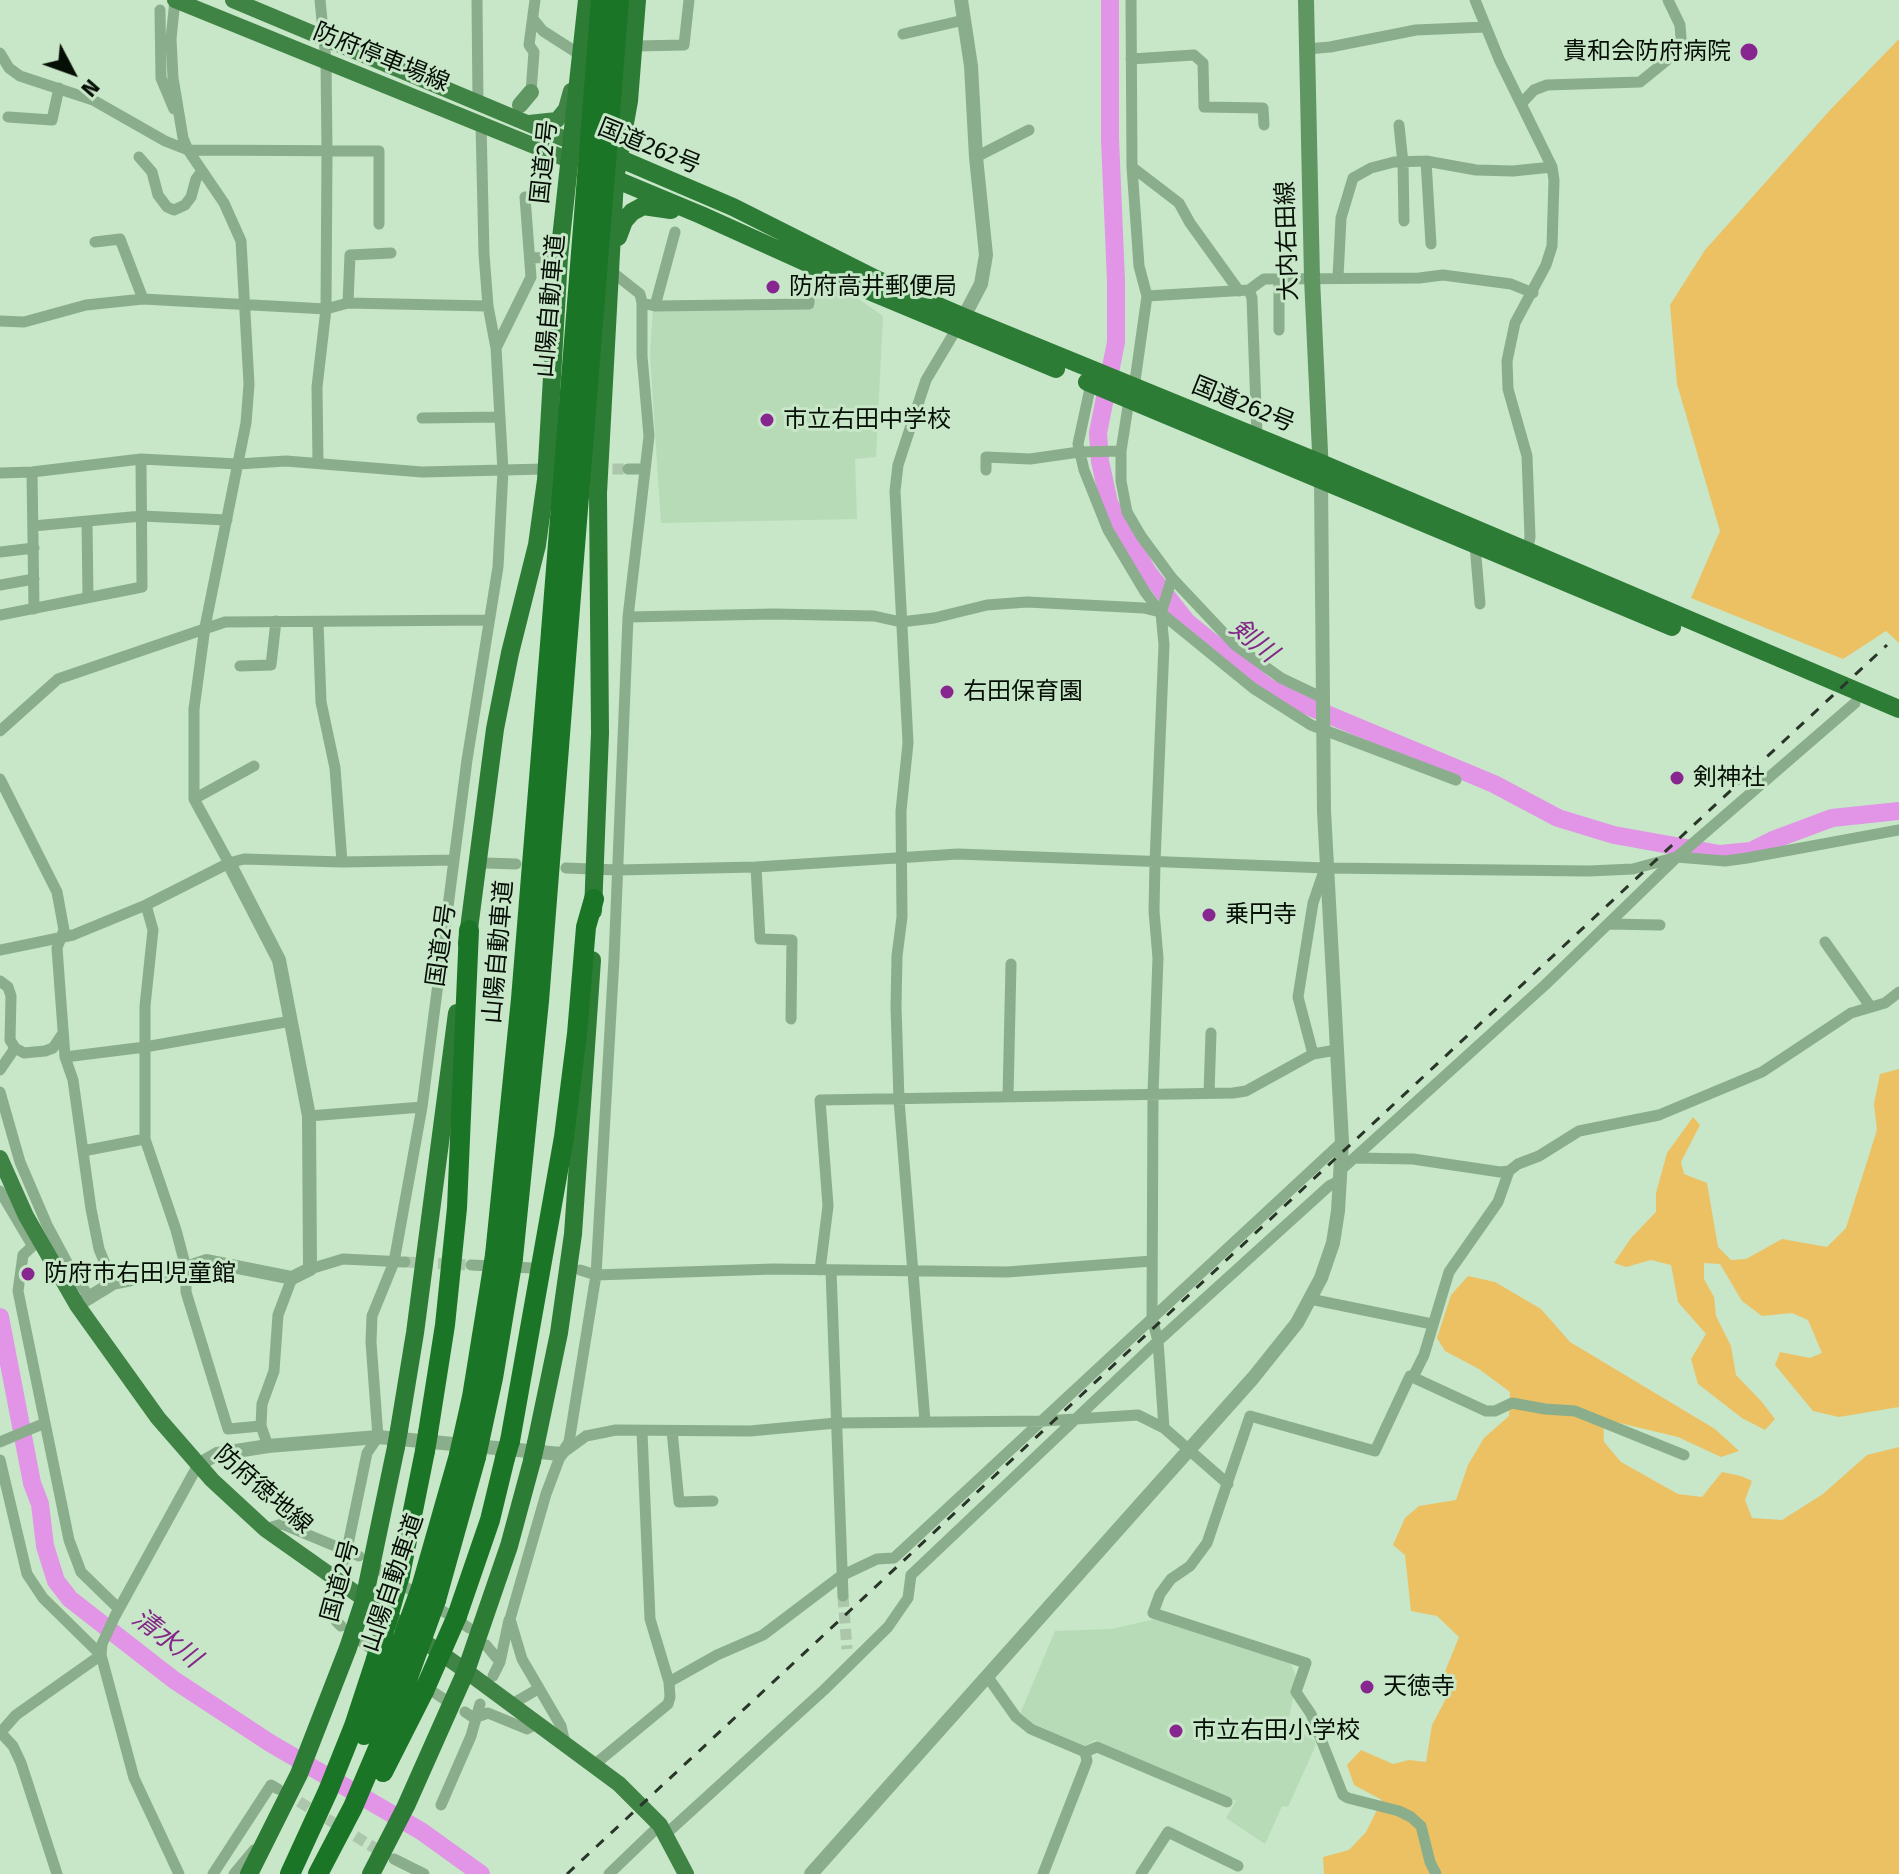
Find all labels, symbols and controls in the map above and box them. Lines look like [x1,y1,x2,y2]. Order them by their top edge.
street label: 防府停車場線 [309,18,453,98]
north arrow [32,32,112,112]
place label: 貴和会防府病院 [1563,38,1731,66]
marker: 貴和会防府病院 [1738,41,1760,63]
text: N [76,74,105,102]
street label: 国道262号 [593,113,705,181]
street label: 国道2号 [526,119,564,205]
street label: 大内右田線 [1272,181,1304,301]
street label: 山陽自動車道 [530,233,572,379]
place label: 防府高井郵便局 [789,273,957,301]
marker: 防府高井郵便局 [764,278,782,296]
street label: 国道262号 [1187,371,1299,439]
place label: 市立右田中学校 [783,406,951,434]
marker: 市立右田中学校 [758,411,776,429]
water label: 剣川 [1223,613,1283,669]
place label: 右田保育園 [963,678,1083,706]
marker: 右田保育園 [938,683,956,701]
place label: 剣神社 [1693,764,1765,792]
marker: 剣神社 [1668,769,1686,787]
street label: 山陽自動車道 [478,879,520,1025]
street label: 国道2号 [422,901,462,989]
place label: 乗円寺 [1225,901,1297,929]
marker: 乗円寺 [1200,906,1218,924]
place label: 防府市右田児童館 [44,1260,236,1288]
marker: 防府市右田児童館 [19,1265,37,1283]
street label: 防府徳地線 [208,1440,318,1540]
street label: 山陽自動車道 [356,1510,430,1656]
street label: 国道2号 [316,1537,366,1625]
water label: 清水川 [125,1603,207,1675]
place label: 天徳寺 [1383,1673,1455,1701]
marker: 天徳寺 [1358,1678,1376,1696]
place label: 市立右田小学校 [1192,1717,1360,1745]
marker: 市立右田小学校 [1167,1722,1185,1740]

